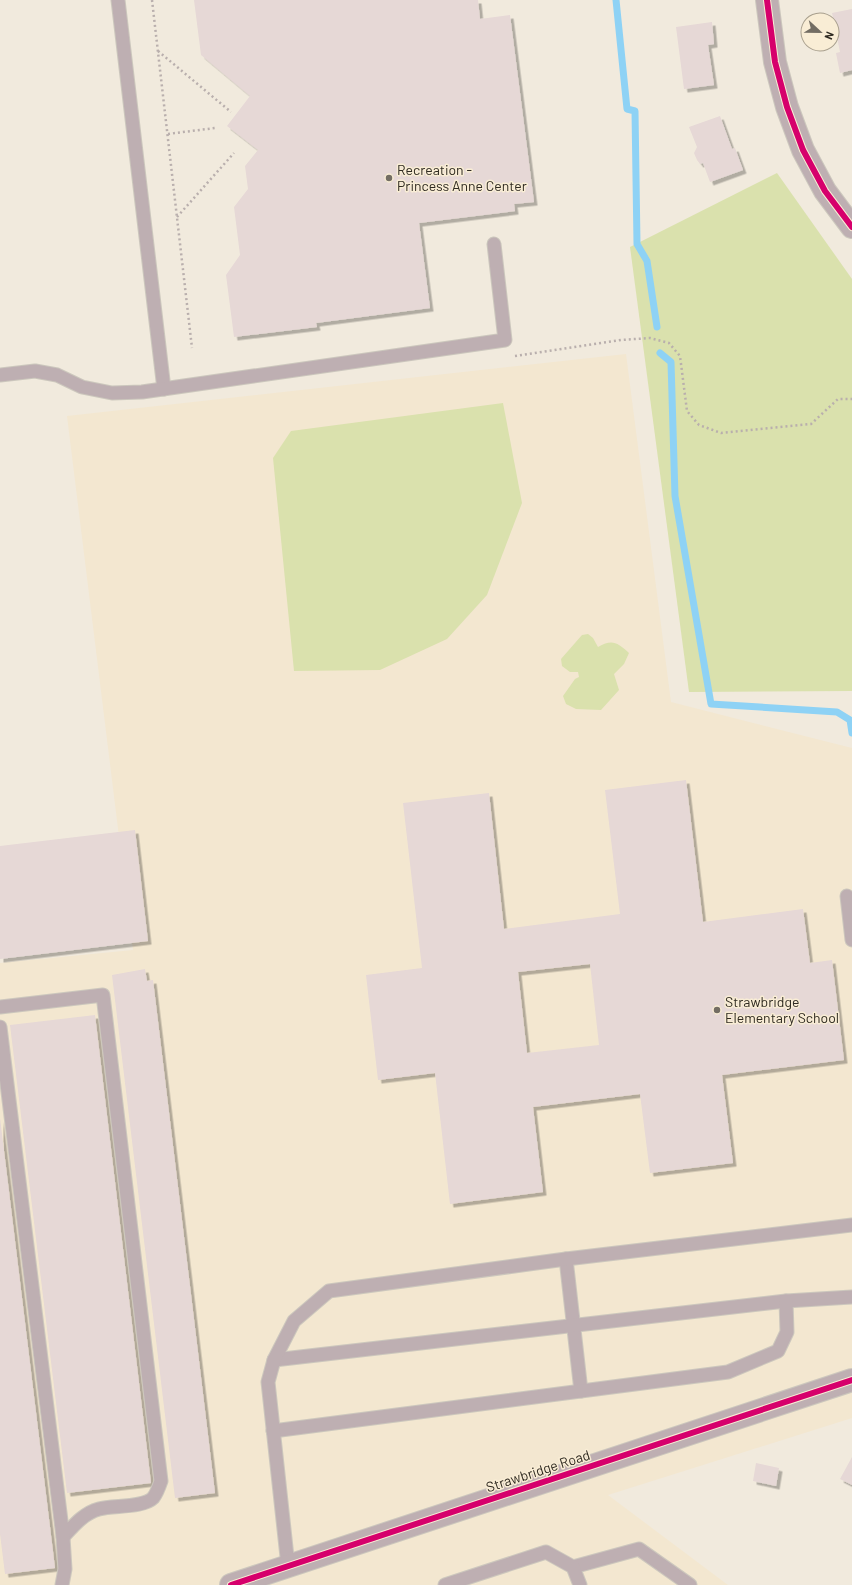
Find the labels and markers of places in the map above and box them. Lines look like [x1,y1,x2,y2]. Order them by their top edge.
place label: Recreation - Princess Anne Center [397,161,527,194]
marker: Recreation - Princess Anne Center [384,173,394,183]
place label: Strawbridge Elementary School [725,993,839,1026]
marker: Strawbridge Elementary School [712,1005,722,1015]

